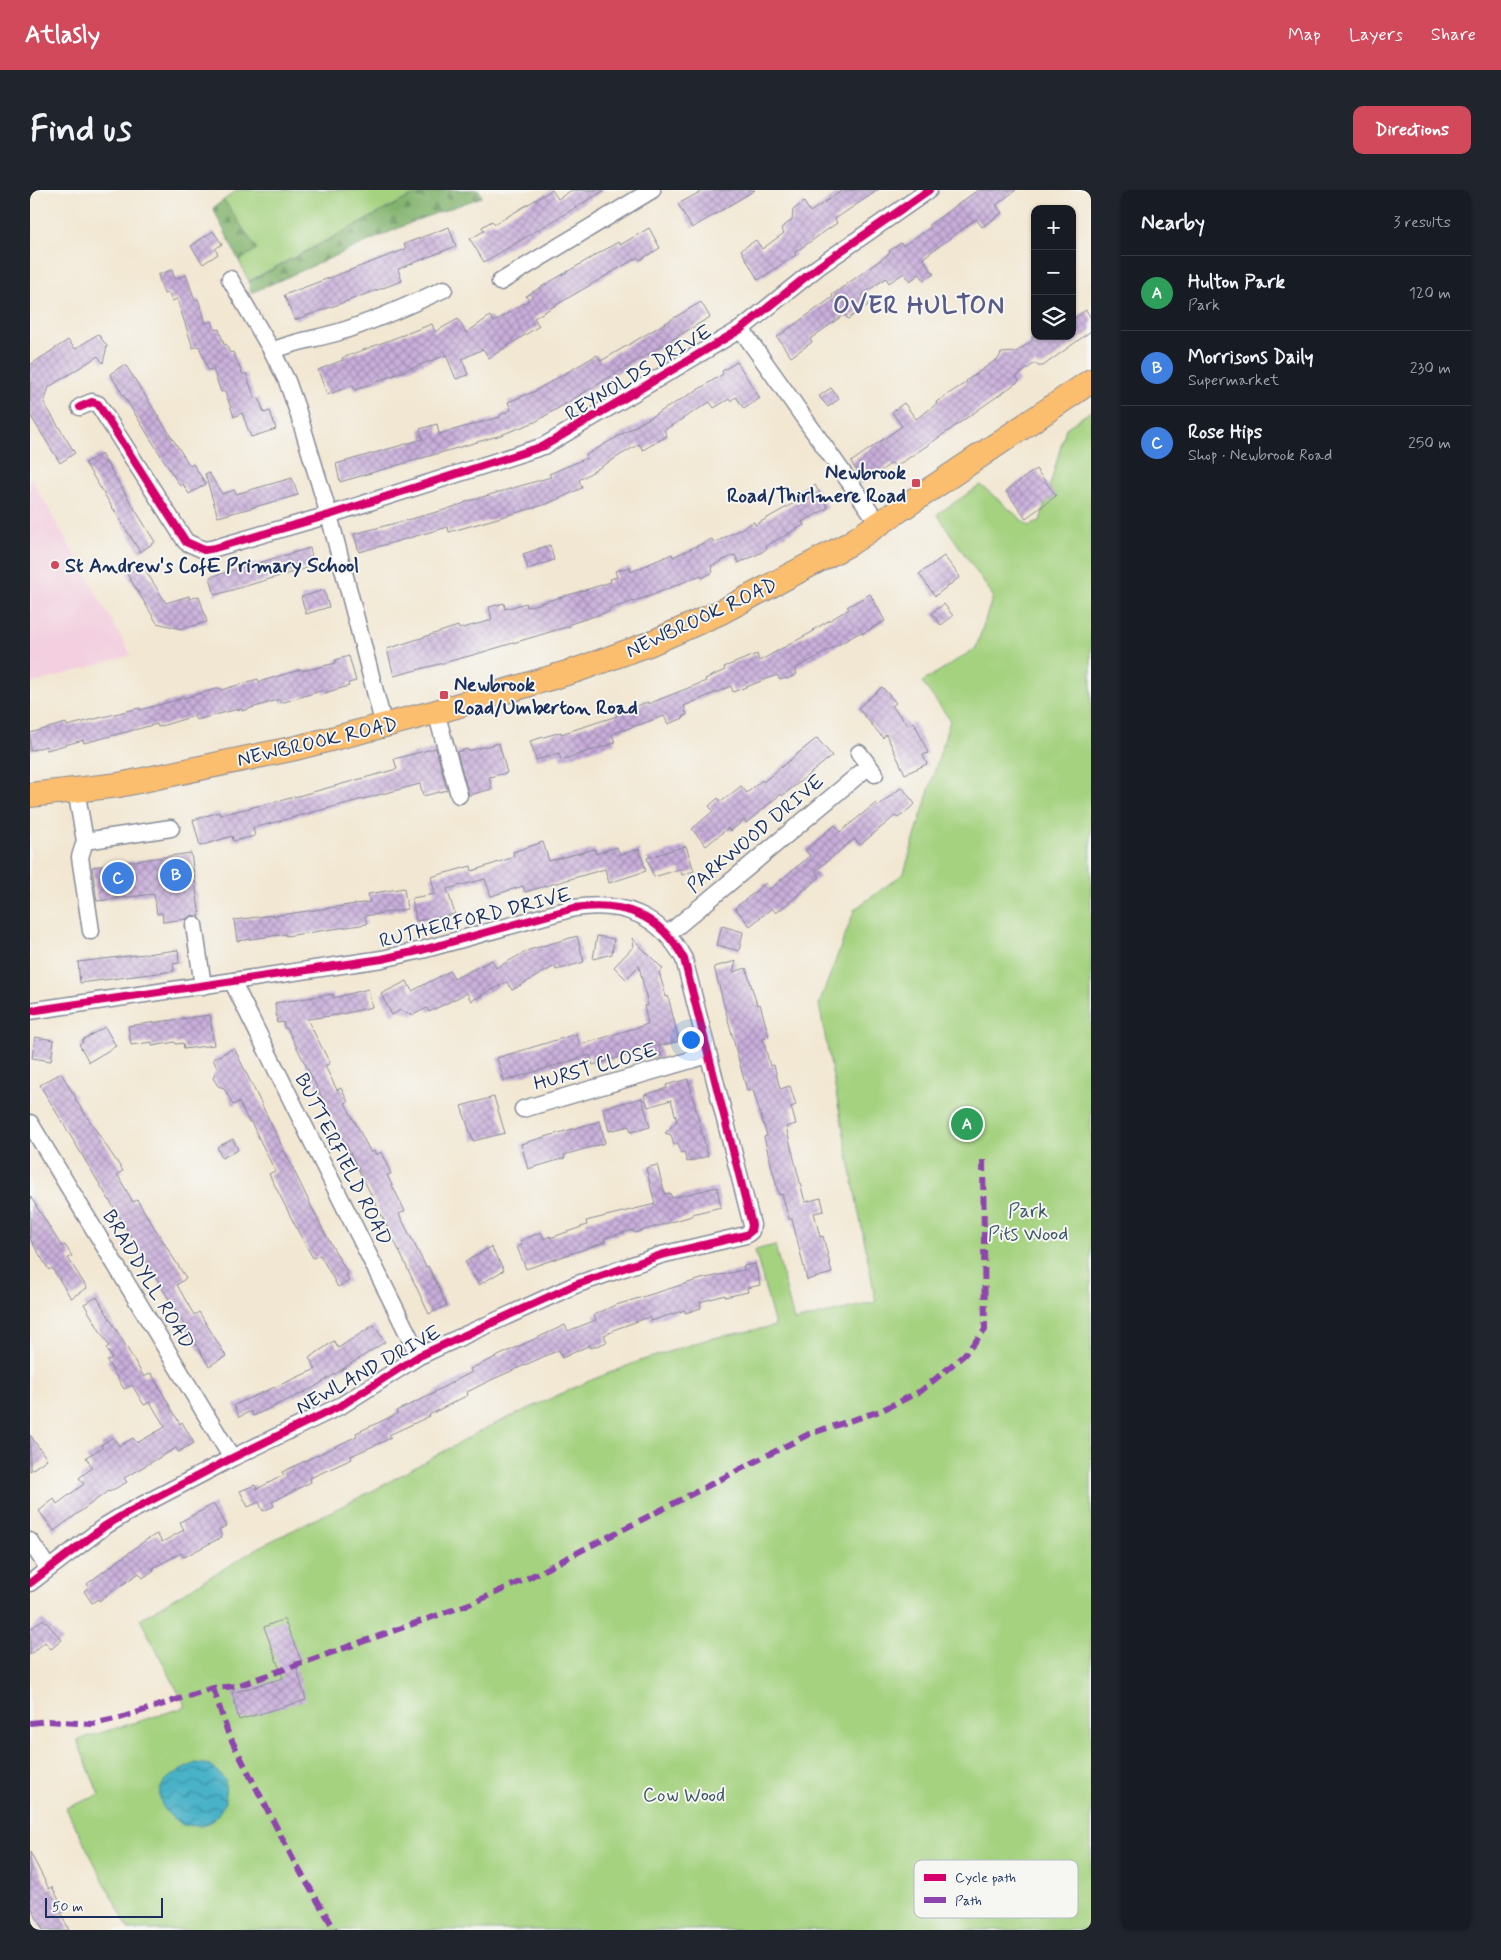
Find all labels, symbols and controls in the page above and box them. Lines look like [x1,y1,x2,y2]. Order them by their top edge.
text: Atlasly [25,20,100,51]
text: Map [1288,23,1321,47]
text: Layers [1349,23,1403,47]
text: Share [1431,23,1476,47]
button: Directions [1353,106,1471,154]
text: Find us [30,107,132,153]
map controls [1031,205,1076,340]
button: + [1031,205,1076,250]
text: Nearby [1141,209,1205,237]
text: 3 results [1393,212,1451,233]
button: − [1031,250,1076,295]
text: Hulton Park [1188,270,1285,295]
text: A [1152,283,1162,304]
text: 120 m [1409,283,1451,304]
district label: OVER HULTON [833,290,1005,323]
button: layers [1031,295,1076,340]
text: Park [1188,295,1220,316]
street label: REYNOLDS DRIVE [560,319,717,428]
text: Morrisons Daily [1188,345,1314,370]
text: B [1152,358,1162,379]
text: 230 m [1410,358,1451,379]
text: Supermarket [1188,370,1279,391]
text: Rose Hips [1188,420,1262,445]
text: C [1151,433,1163,454]
text: 250 m [1408,433,1451,454]
text: Shop · Newbrook Road [1188,445,1332,466]
place label: Newbrook Road/Thirlmere Road [727,460,906,510]
marker: Newbrook Road/Thirlmere Road [910,477,922,489]
place label: St Andrew's CofE Primary School [65,553,359,580]
marker: St Andrew's CofE Primary School [49,559,61,571]
street label: NEWBROOK ROAD [622,571,782,665]
place label: Newbrook Road/Umberton Road [454,672,638,722]
marker: Newbrook Road/Umberton Road [438,689,450,701]
street label: NEWBROOK ROAD [234,711,400,774]
street label: PARKWOOD DRIVE [682,769,830,900]
pin: B [160,856,192,894]
pin: C [102,859,134,897]
street label: RUTHERFORD DRIVE [377,882,574,955]
your location [678,1027,704,1053]
street label: HURST CLOSE [530,1037,660,1098]
street label: BUTTERFIELD ROAD [288,1069,398,1250]
pin: A [951,1105,983,1143]
park label: Park Pits Wood [988,1198,1068,1248]
street label: BRADDYLL ROAD [95,1205,200,1354]
street label: NEWLAND DRIVE [291,1319,446,1421]
park label: Cow Wood [643,1782,725,1809]
legend [914,1860,1078,1918]
text: Cycle path [955,1869,1016,1887]
text: Path [955,1892,982,1910]
scale bar [45,1895,162,1918]
text: 50 m [52,1898,83,1916]

